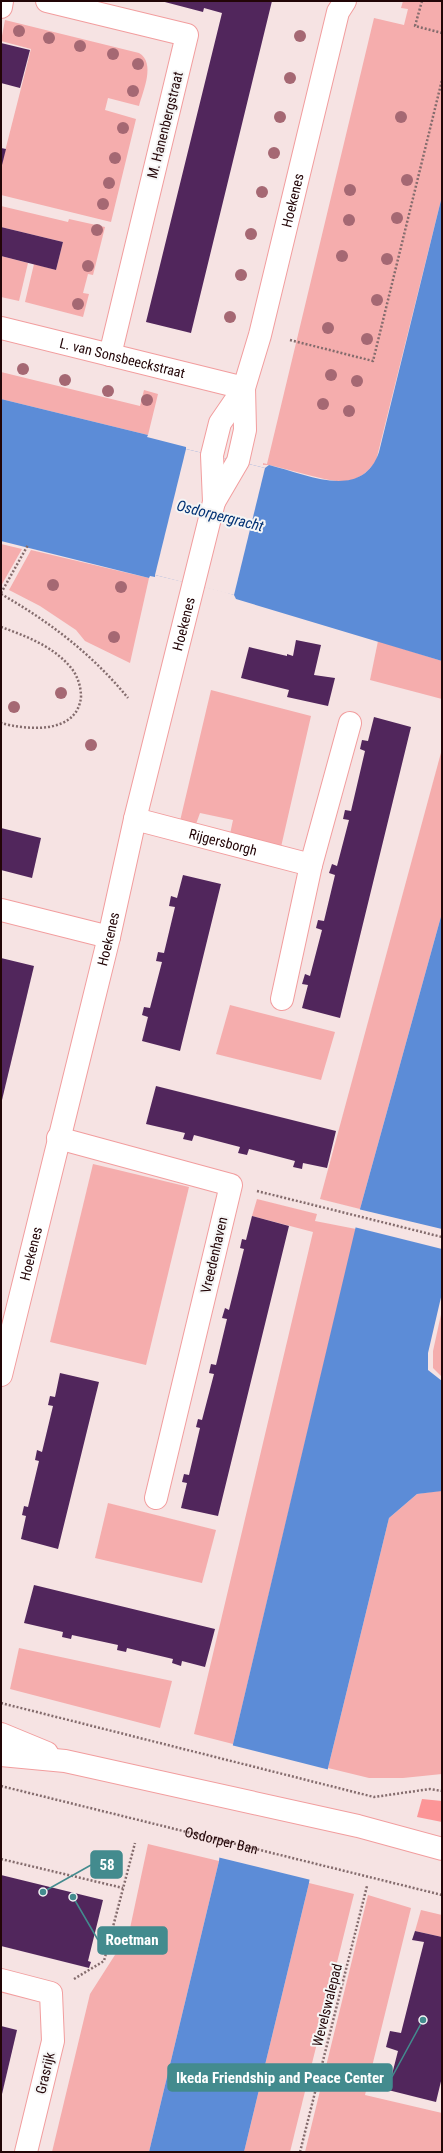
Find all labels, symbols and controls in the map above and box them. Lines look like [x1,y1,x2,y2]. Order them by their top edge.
street label: M. Hanenbergstraat [144,70,186,180]
street label: Hoekenes [278,172,307,229]
street label: L. van Sonsbeeckstraat [58,335,187,381]
water label: Osdorpergracht [175,497,266,536]
street label: Hoekenes [169,595,198,652]
street label: Rijgersborgh [187,825,259,859]
street label: Hoekenes [94,911,122,968]
street label: Vreedenhaven [197,1215,231,1295]
street label: Hoekenes [17,1225,45,1282]
street label: Osdorper Ban [183,1824,260,1857]
callout: 58 [91,1851,122,1878]
text: 58 [99,1856,115,1874]
callout: Roetman [98,1927,167,1954]
text: Roetman [105,1931,159,1949]
street label: Wevelswalepad [309,1962,345,2048]
street label: Grasrijk [32,2050,58,2095]
callout: Ikeda Friendship and Peace Center [168,2064,392,2091]
text: Ikeda Friendship and Peace Center [176,2069,384,2087]

